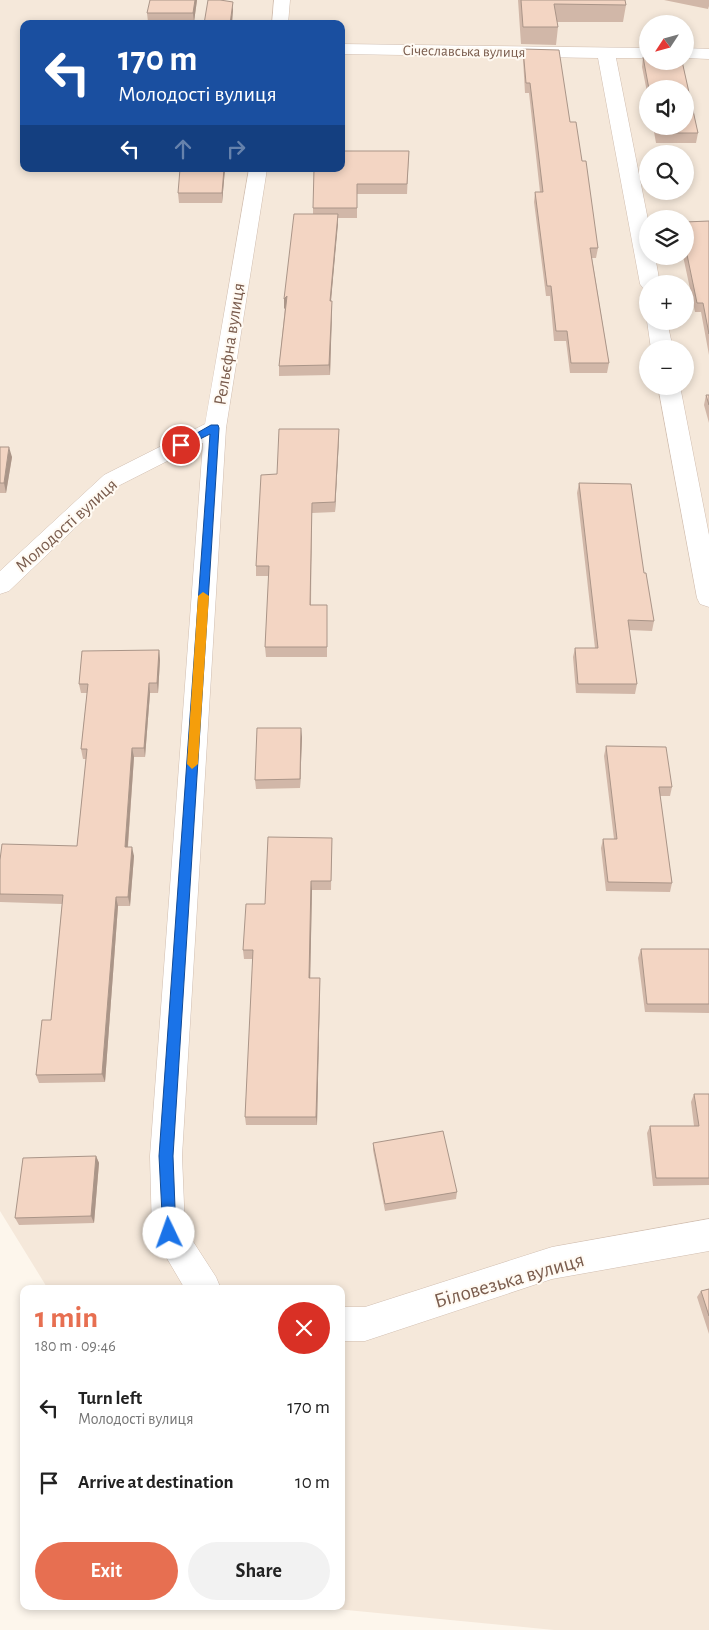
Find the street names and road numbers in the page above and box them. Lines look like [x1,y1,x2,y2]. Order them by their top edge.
street label: Січеславська вулиця [402,43,526,60]
street label: Рельєфна вулиця [211,282,249,407]
street label: Молодості вулиця [12,476,121,576]
street label: Біловезька вулиця [432,1249,586,1312]

